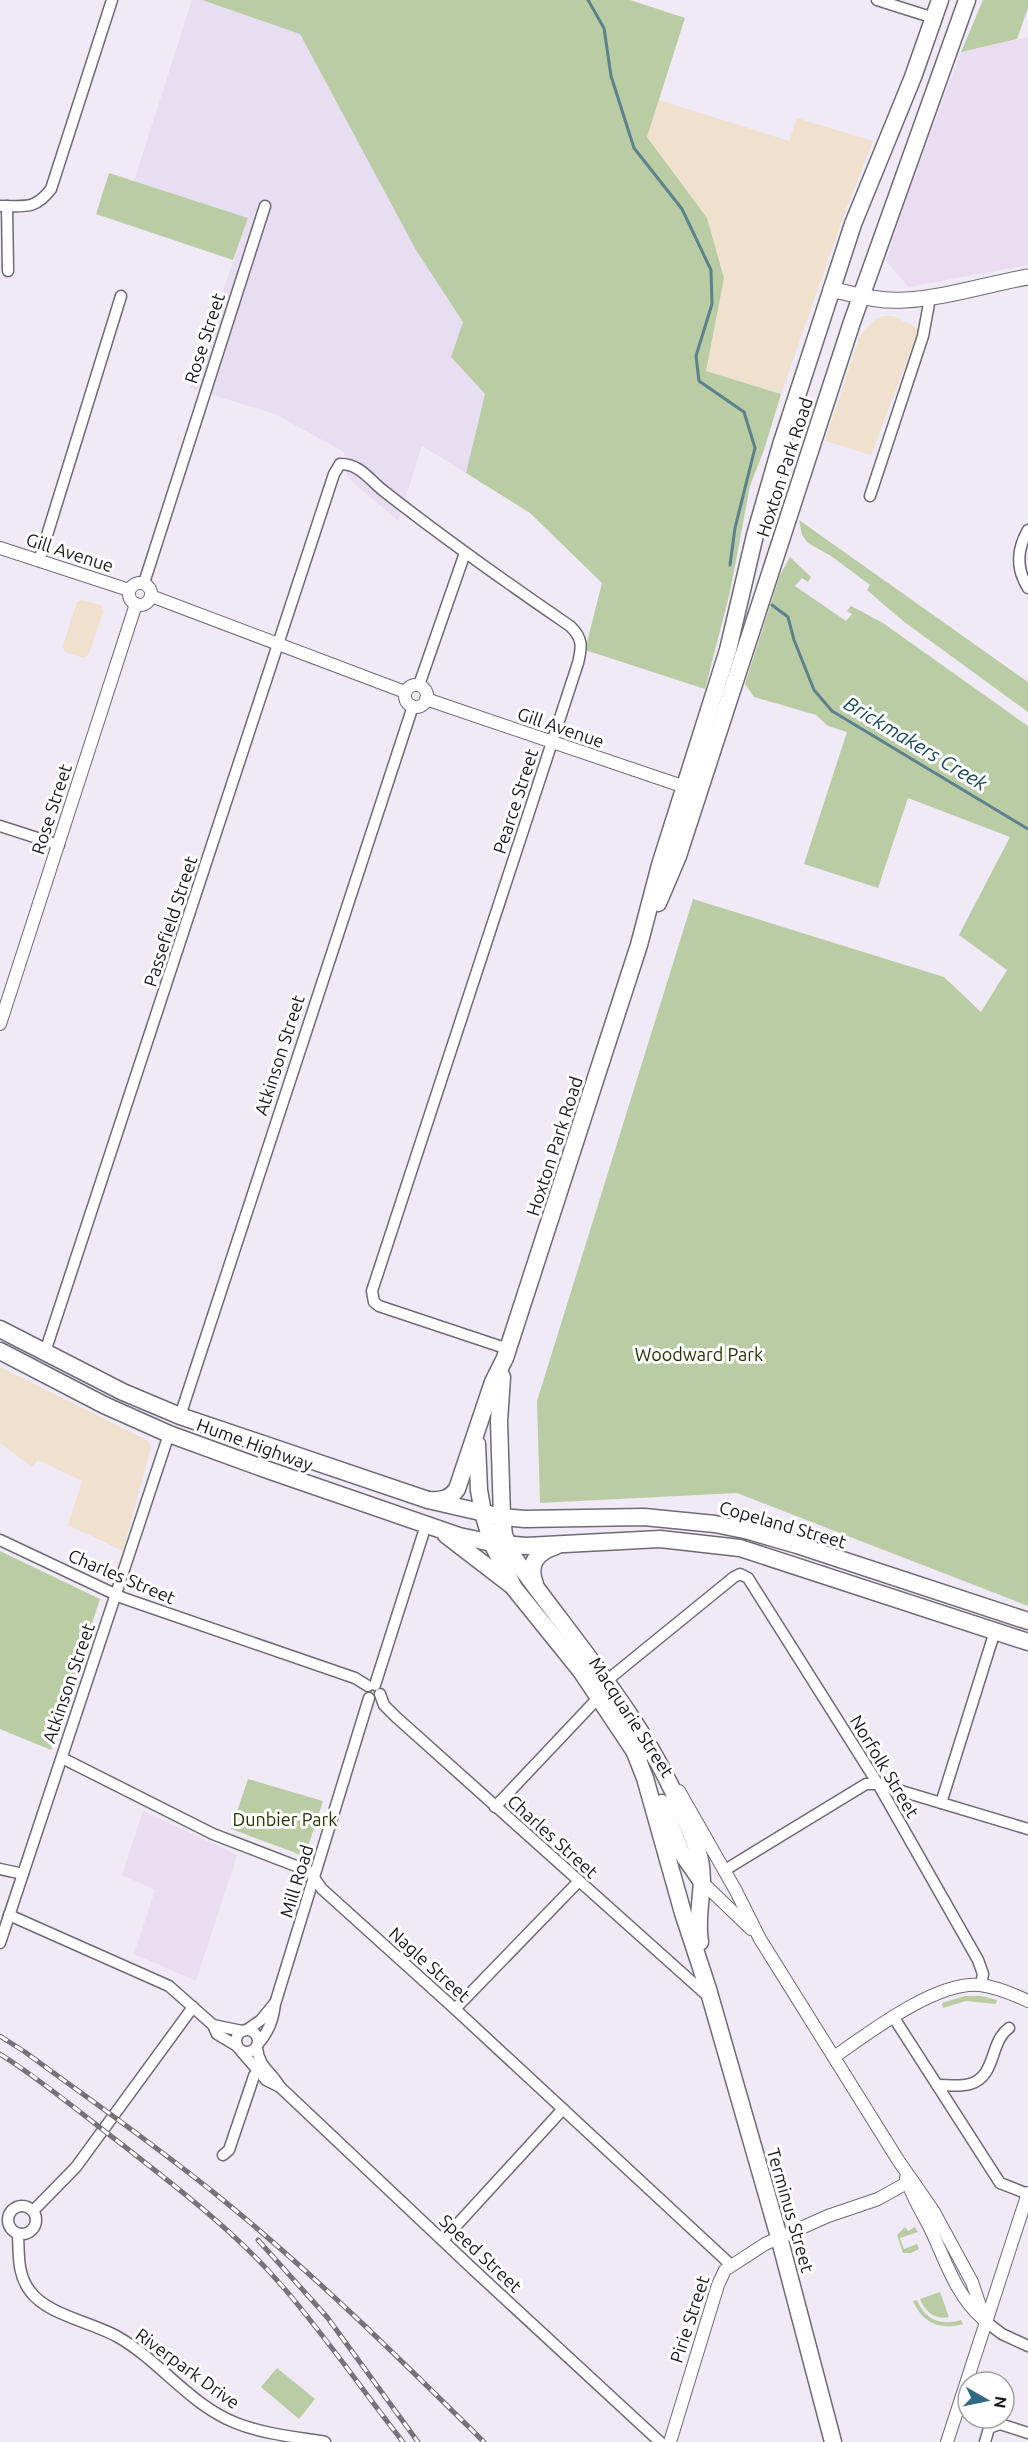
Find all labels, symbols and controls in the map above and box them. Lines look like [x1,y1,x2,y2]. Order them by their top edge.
street label: Rose Street [180,290,228,386]
street label: Hoxton Park Road [752,395,816,539]
street label: Gill Avenue [24,529,116,575]
water label: Brickmakers Creek [840,691,993,795]
street label: Gill Avenue [515,703,607,751]
street label: Pearce Street [489,746,541,856]
street label: Rose Street [27,761,75,857]
street label: Passefield Street [139,853,201,989]
street label: Atkinson Street [250,992,308,1118]
street label: Hoxton Park Road [522,1074,586,1218]
park label: Woodward Park [635,1344,763,1364]
street label: Hume Highway [194,1414,316,1474]
street label: Copeland Street [717,1496,849,1552]
street label: Charles Street [66,1544,178,1608]
street label: Atkinson Street [38,1620,98,1746]
street label: Macquarie Street [586,1653,678,1781]
street label: Norfolk Street [847,1711,923,1821]
street label: Charles Street [504,1790,602,1882]
park label: Dunbier Park [233,1809,337,1829]
street label: Mill Road [275,1842,317,1920]
street label: Nagle Street [386,1923,474,2005]
street label: Terminus Street [764,2145,818,2275]
street label: Speed Street [436,2210,526,2296]
street label: Pirie Street [665,2273,713,2365]
street label: Riverpark Drive [132,2324,244,2412]
north arrow [956,2370,1016,2430]
text: N [991,2395,1011,2410]

